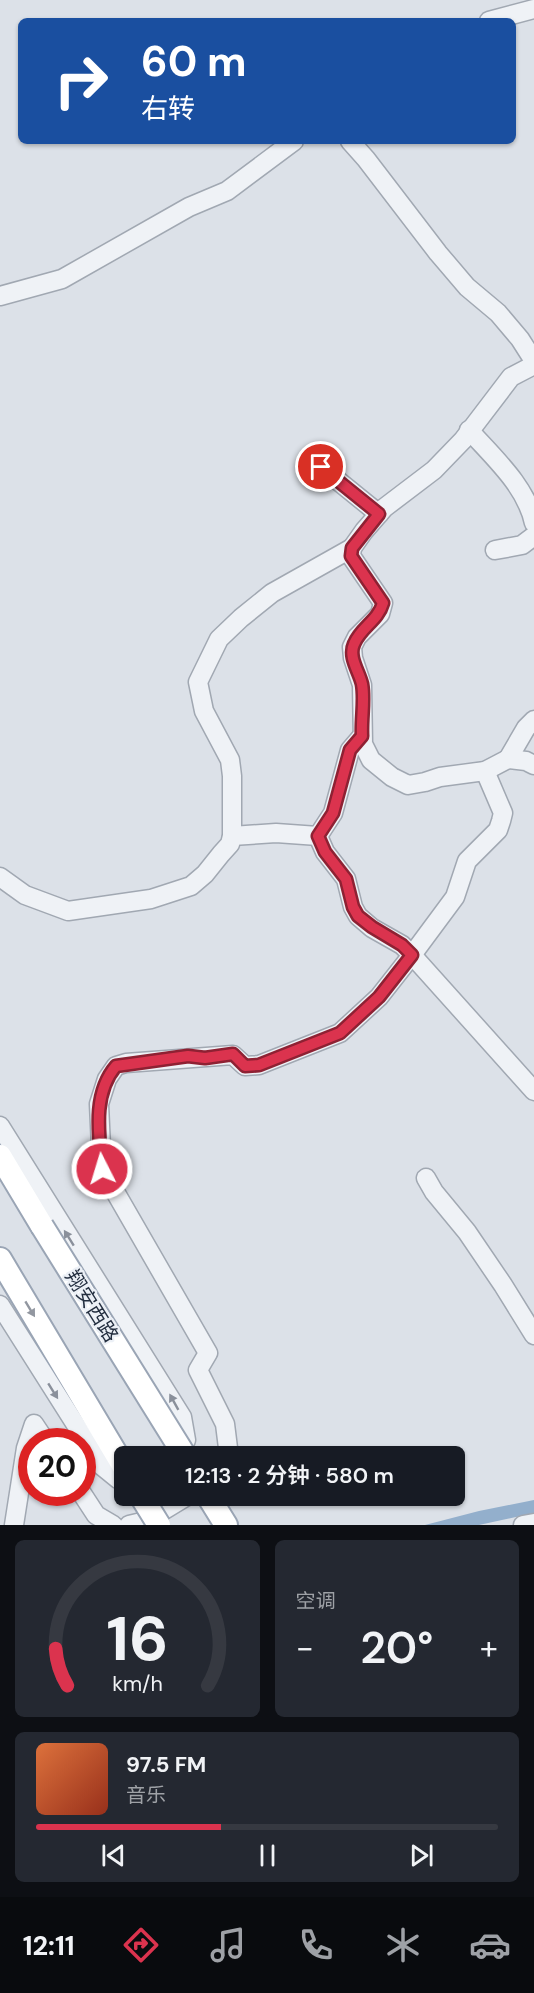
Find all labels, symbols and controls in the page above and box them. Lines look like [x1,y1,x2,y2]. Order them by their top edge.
text: 60 m [141,34,247,89]
icon: right [42,42,120,120]
text: 右转 [141,91,195,126]
pin [295,441,346,492]
icon: arrive [304,450,337,483]
position arrow [70,1137,134,1201]
one-way arrow [63,1230,74,1246]
street label: 翔安西路 [60,1265,124,1347]
one-way arrow [25,1301,35,1318]
one-way arrow [47,1383,58,1399]
one-way arrow [168,1394,179,1410]
speed limit sign: 20 [18,1428,96,1506]
text: 12:13 · 2 分钟 · 580 m [185,1461,394,1490]
text: 空调 [296,1588,336,1614]
text: 16 [106,1598,168,1679]
text: 20° [360,1618,433,1677]
text: − [296,1626,314,1669]
text: + [480,1626,498,1669]
text: km/h [112,1670,163,1698]
text: 97.5 FM [126,1750,206,1779]
text: 音乐 [126,1782,166,1808]
icon: previous [97,1839,130,1872]
icon: pause [251,1839,284,1872]
icon: next [405,1839,438,1872]
icon: directions [120,1924,162,1966]
icon: music [207,1924,249,1966]
icon: phone [295,1924,337,1966]
icon: climate [382,1924,424,1966]
icon: car [469,1924,511,1966]
text: 12:11 [23,1928,75,1963]

